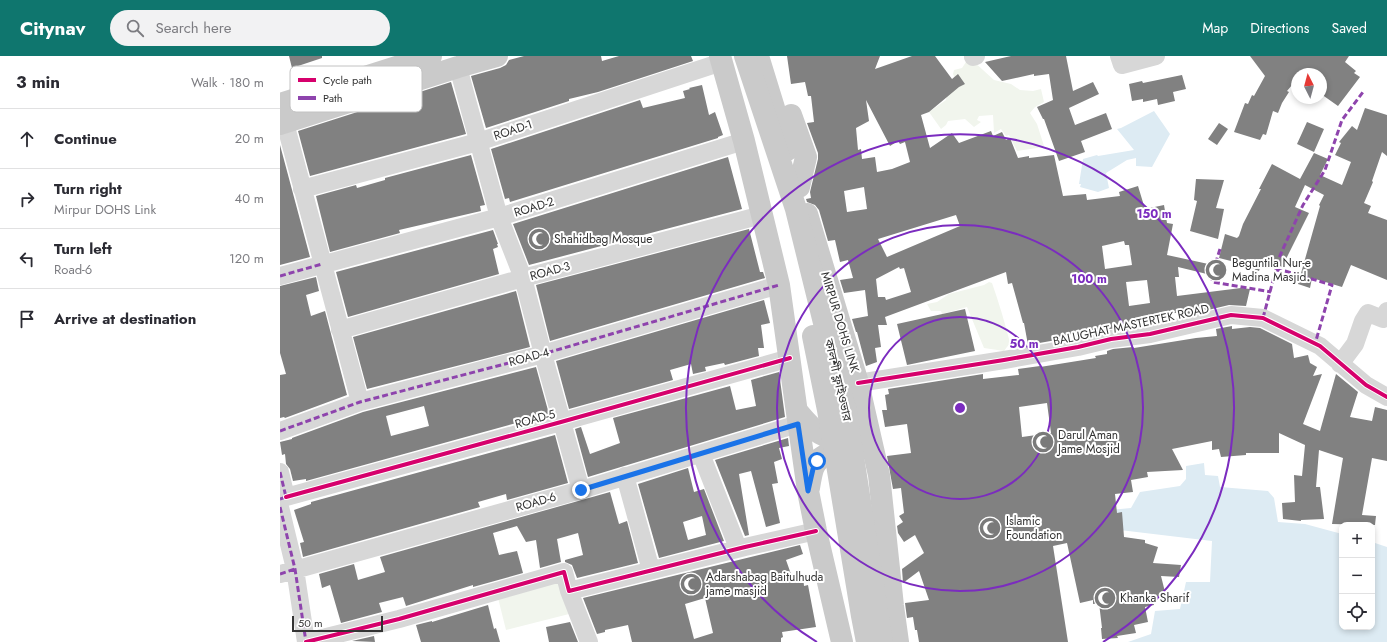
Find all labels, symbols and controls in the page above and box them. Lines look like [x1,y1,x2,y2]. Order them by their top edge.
search box [110,10,390,46]
text: Citynav [20,15,86,42]
icon: search [124,17,146,39]
text: Search here [156,17,231,39]
text: Map [1202,18,1228,38]
text: Directions [1250,18,1310,38]
text: Saved [1332,18,1367,38]
legend [290,66,422,112]
north arrow [1291,68,1327,104]
text: 3 min [16,70,60,94]
text: Cycle path [323,72,372,88]
text: Walk · 180 m [191,73,264,92]
text: Path [323,90,342,106]
street label: ROAD-1 [491,115,535,145]
icon: ahead [16,128,38,150]
text: Continue [54,128,117,150]
text: 20 m [235,129,264,148]
text: Turn right [54,178,122,200]
icon: right [16,188,38,210]
text: 40 m [235,189,264,208]
street label: ROAD-2 [512,192,557,222]
text: Mirpur DOHS Link [54,200,156,219]
text: 150 m [1136,205,1172,223]
mosque icon: Shahidbag Mosque [526,226,552,252]
place label: Shahidbag Mosque [554,230,652,248]
text: Turn left [54,238,112,260]
icon: left [16,248,38,270]
text: 120 m [229,249,264,268]
place label: Beguntila Nur-e Madina Masjid. [1232,254,1311,286]
street label: ROAD-3 [528,257,573,285]
mosque icon: Beguntila Nur-e Madina Masjid. [1203,257,1229,283]
text: Road-6 [54,260,92,279]
street label: MIRPUR DOHS LINK [816,269,864,375]
text: 100 m [1071,270,1107,288]
street label: BALUGHAT MASTERTEK ROAD [1051,300,1211,350]
icon: arrive [16,308,38,330]
text: Arrive at destination [54,308,196,330]
text: 50 m [1009,335,1039,353]
street label: কালশী ফ্লাইওভার [820,336,856,424]
street label: ROAD-4 [507,343,551,371]
centre of rings [953,401,967,415]
street label: ROAD-5 [513,405,557,433]
place label: Darul Aman Jame Mosjid [1056,426,1120,458]
mosque icon: Darul Aman Jame Mosjid [1030,429,1056,455]
route start [808,452,826,470]
route end [572,481,590,499]
street label: ROAD-6 [514,488,558,516]
place label: Islamic Foundation [1006,512,1062,544]
mosque icon: Islamic Foundation [977,515,1003,541]
map controls [1339,522,1375,630]
button: + [1339,522,1375,558]
button: − [1339,558,1375,594]
place label: Adarshabag Baitulhuda jame masjid [705,568,824,600]
mosque icon: Adarshabag Baitulhuda jame masjid [678,571,704,597]
mosque icon: Khanka Sharif [1092,585,1118,611]
place label: Khanka Sharif [1120,589,1190,607]
button: locate [1339,594,1375,630]
scale bar [292,614,383,633]
text: 50 m [298,615,323,631]

